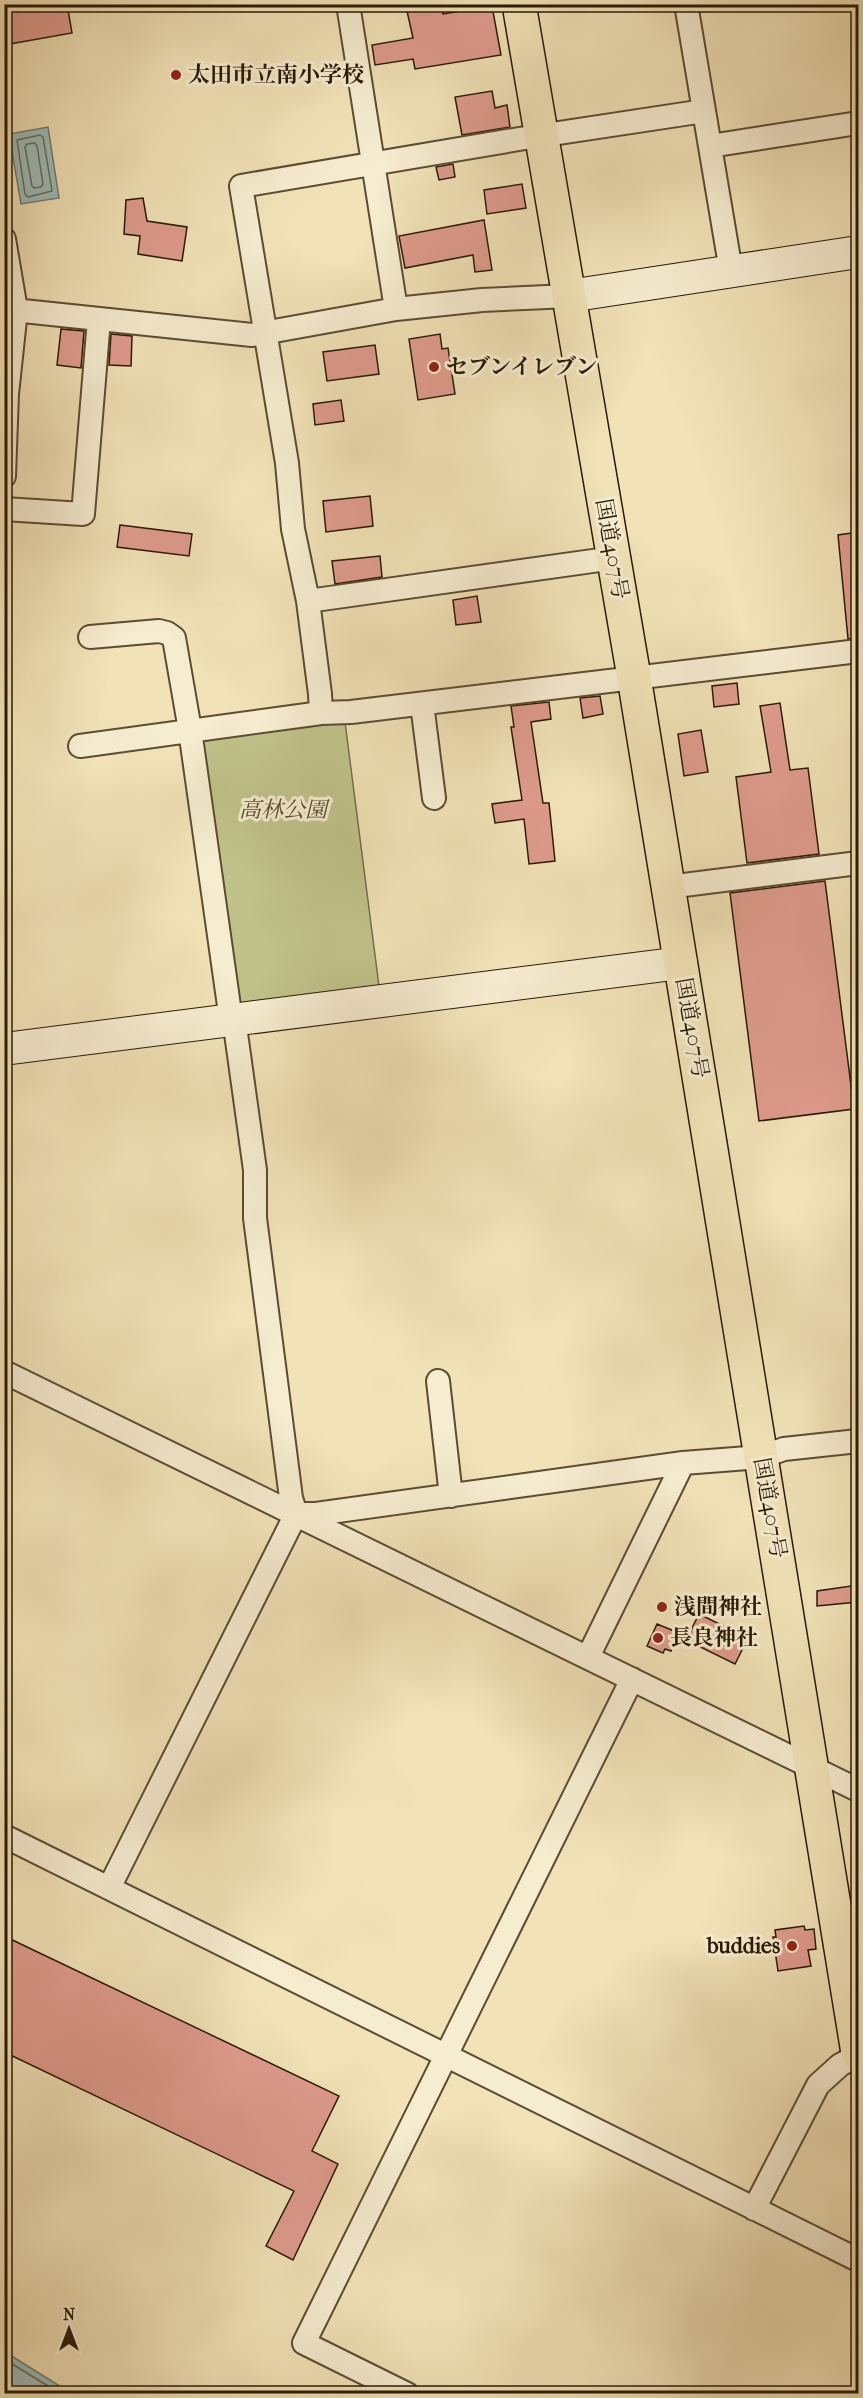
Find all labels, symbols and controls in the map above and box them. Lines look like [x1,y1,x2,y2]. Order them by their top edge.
place label: 太田市立南小学校 [188,62,364,88]
marker: 太田市立南小学校 [169,68,183,82]
place label: セブンイレブン [446,354,597,380]
marker: セブンイレブン [427,360,441,374]
street label: 国道407号 [590,497,634,601]
park label: 高林公園 [239,797,330,823]
street label: 国道407号 [670,976,714,1080]
street label: 国道407号 [748,1456,792,1560]
place label: 浅間神社 [674,1594,762,1620]
marker: 浅間神社 [655,1600,669,1614]
place label: 長良神社 [670,1625,758,1651]
marker: 長良神社 [651,1631,665,1645]
place label: buddies [706,1933,780,1959]
marker: buddies [785,1939,799,1953]
north arrow [39,2299,99,2359]
text: N [63,2305,76,2324]

